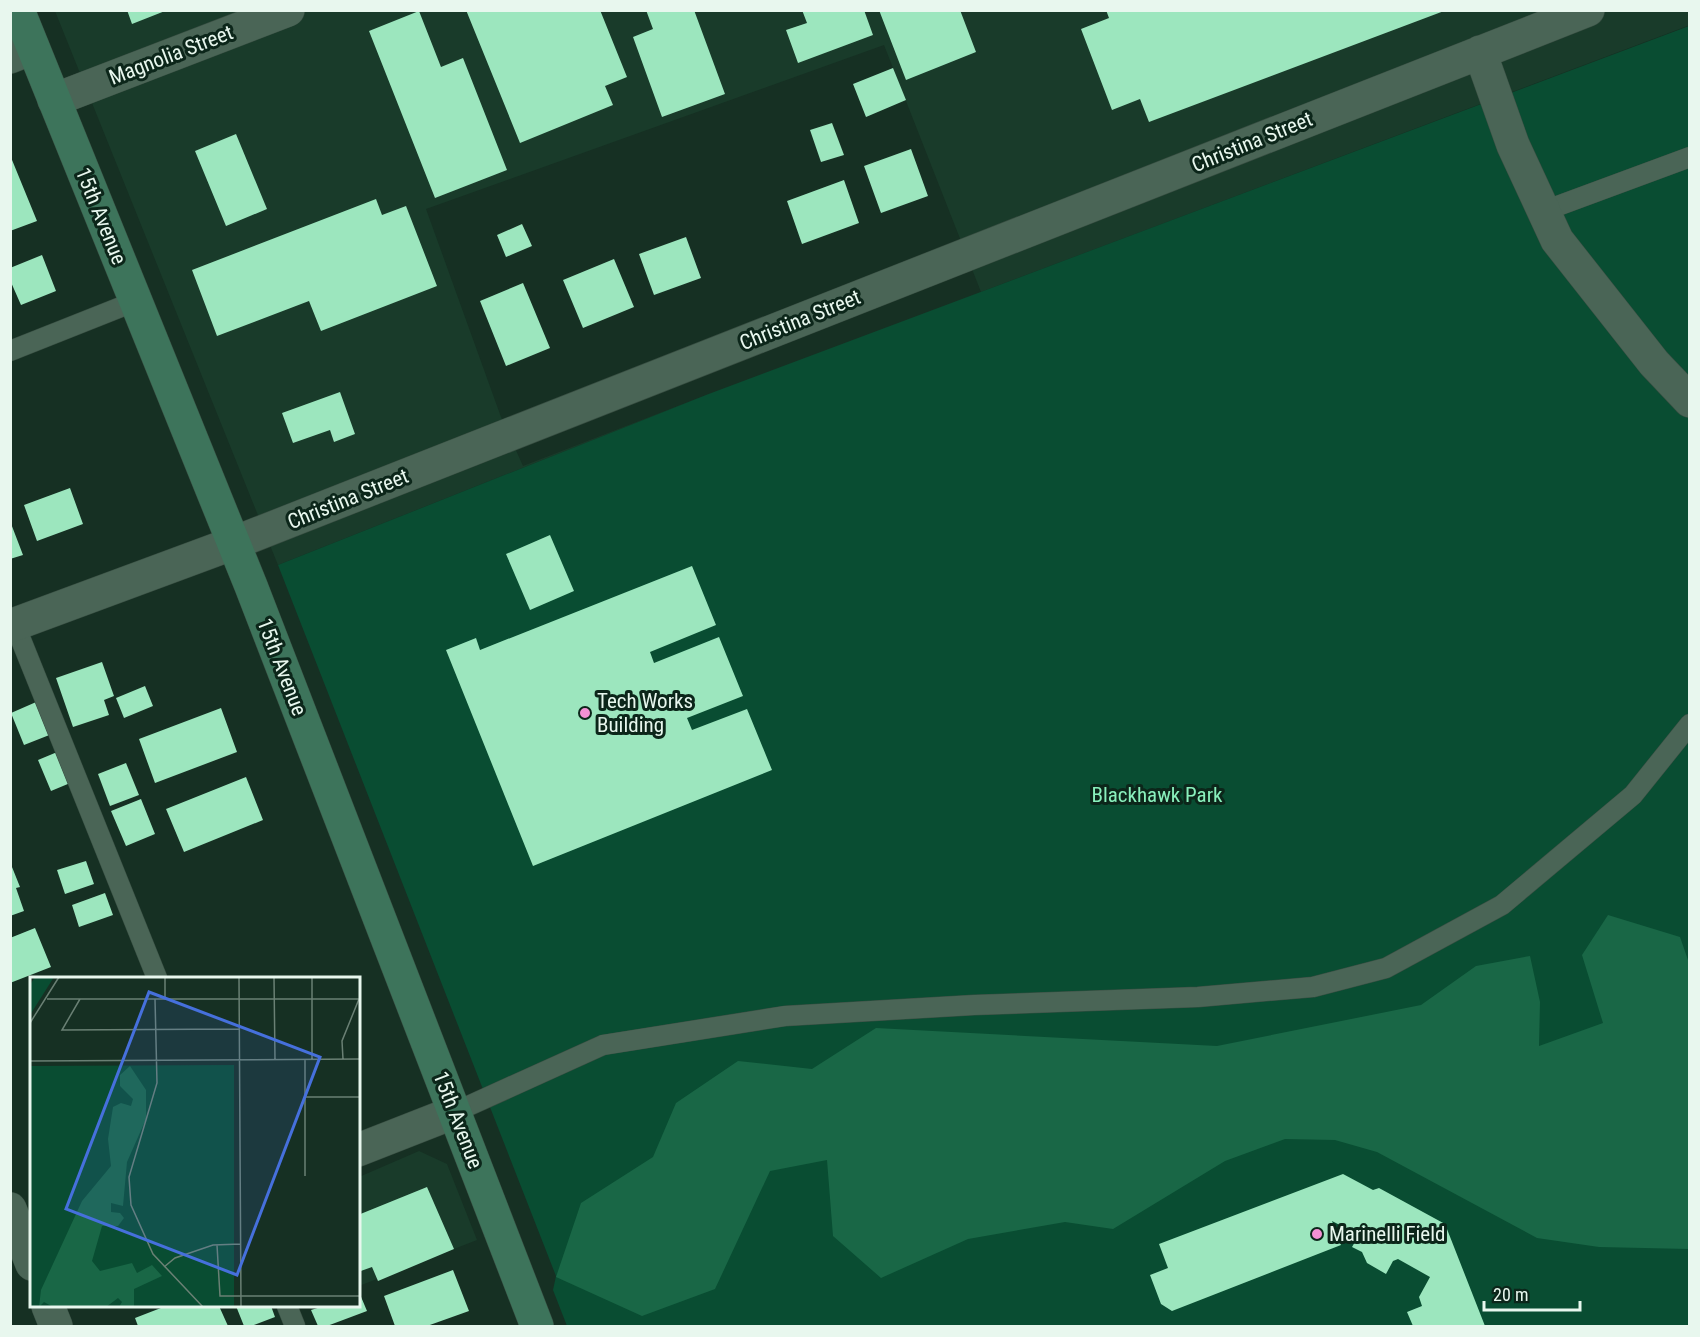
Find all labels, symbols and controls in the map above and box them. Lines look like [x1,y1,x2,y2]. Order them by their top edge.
street label: Magnolia Street [106,20,236,90]
street label: Christina Street [1188,107,1316,177]
street label: 15th Avenue [71,164,131,268]
street label: Christina Street [736,285,864,355]
street label: Christina Street [284,464,412,534]
street label: 15th Avenue [252,615,312,719]
place label: Tech Works Building [597,689,693,737]
marker: Tech Works Building [578,706,592,720]
park label: Blackhawk Park [1091,783,1223,807]
inset map [30,977,360,1307]
street label: 15th Avenue [428,1068,488,1172]
place label: Marinelli Field [1329,1222,1445,1246]
marker: Marinelli Field [1310,1227,1324,1241]
scale bar [1484,1274,1580,1312]
text: 20 m [1493,1284,1528,1305]

